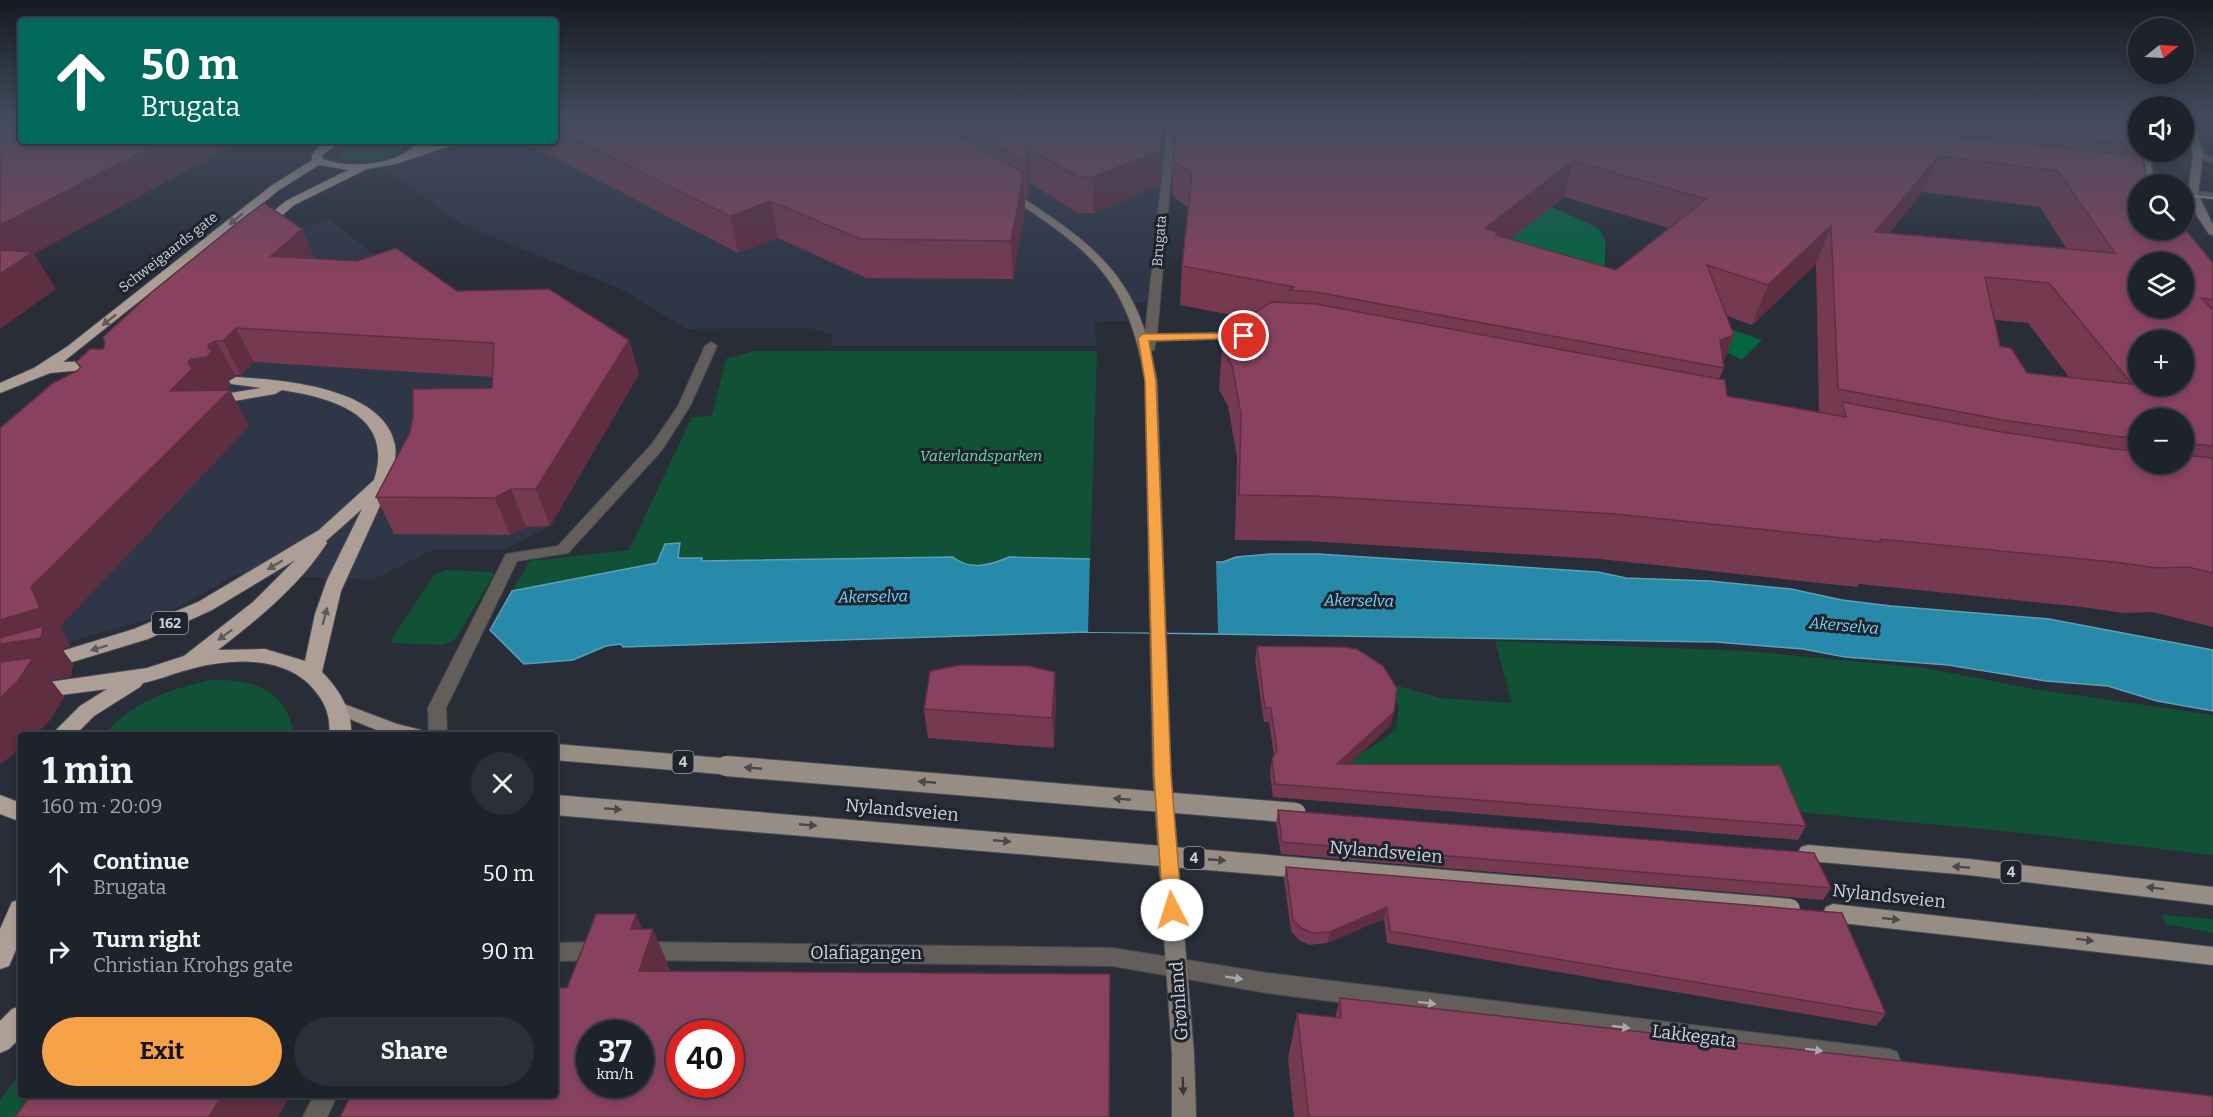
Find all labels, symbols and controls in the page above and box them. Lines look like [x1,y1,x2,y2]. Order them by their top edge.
north arrow [2128,18,2194,84]
map controls [2128,18,2194,474]
text: 50 m [141,40,238,90]
icon: ahead [42,42,120,120]
text: Brugata [141,91,240,123]
button: sound [2128,96,2194,162]
button: search [2128,174,2194,240]
street label: Schweigaards gate [115,209,221,296]
one-way arrow [229,213,244,225]
street label: Brugata [1149,214,1170,267]
button: layers [2128,252,2194,318]
pin [1218,310,1269,361]
one-way arrow [102,313,117,325]
icon: arrive [1227,319,1260,352]
button: + [2128,330,2194,396]
button: − [2128,408,2194,474]
park label: Vaterlandsparken [920,447,1042,465]
one-way arrow [267,560,283,571]
water label: Akerselva [837,586,908,607]
water label: Akerselva [1323,590,1394,611]
one-way arrow [321,607,330,625]
road number: 162 [152,612,188,634]
water label: Akerselva [1807,613,1880,638]
one-way arrow [217,629,233,641]
one-way arrow [90,644,108,653]
text: 1 min [42,749,133,793]
road number: 4 [672,751,694,773]
button: close [471,752,534,815]
one-way arrow [743,763,762,773]
one-way arrow [918,778,937,787]
text: 160 m · 20:09 [42,794,162,818]
street label: Nylandsveien [844,794,960,826]
one-way arrow [1112,794,1131,803]
one-way arrow [604,804,623,814]
one-way arrow [798,820,817,829]
street label: Nylandsveien [1328,836,1444,868]
one-way arrow [993,837,1012,846]
road number: 4 [1184,847,1204,869]
text: Continue [93,848,189,875]
one-way arrow [1208,855,1227,865]
icon: ahead [42,857,75,890]
text: 50 m [483,860,534,887]
road number: 4 [2000,861,2022,883]
one-way arrow [1952,862,1971,872]
text: Brugata [93,875,167,899]
position arrow [1140,878,1204,942]
street label: Nylandsveien [1831,879,1947,913]
one-way arrow [2145,884,2164,893]
one-way arrow [1881,914,1900,923]
text: Turn right [93,926,201,953]
icon: right [42,935,75,968]
one-way arrow [2075,935,2094,945]
text: 90 m [482,938,534,965]
street label: Olafiagangen [810,942,922,964]
text: Christian Krohgs gate [93,953,293,977]
street label: Grønland [1165,960,1193,1041]
one-way arrow [1224,974,1243,983]
one-way arrow [1418,998,1437,1008]
button: Exit [42,1017,282,1086]
button: Share [294,1017,534,1086]
speed limit sign: 40 [666,1020,744,1098]
street label: Lakkegata [1651,1020,1738,1052]
one-way arrow [1611,1022,1630,1032]
text: 37 [598,1034,632,1070]
one-way arrow [1805,1046,1824,1055]
text: km/h [596,1065,634,1083]
one-way arrow [1178,1076,1188,1095]

